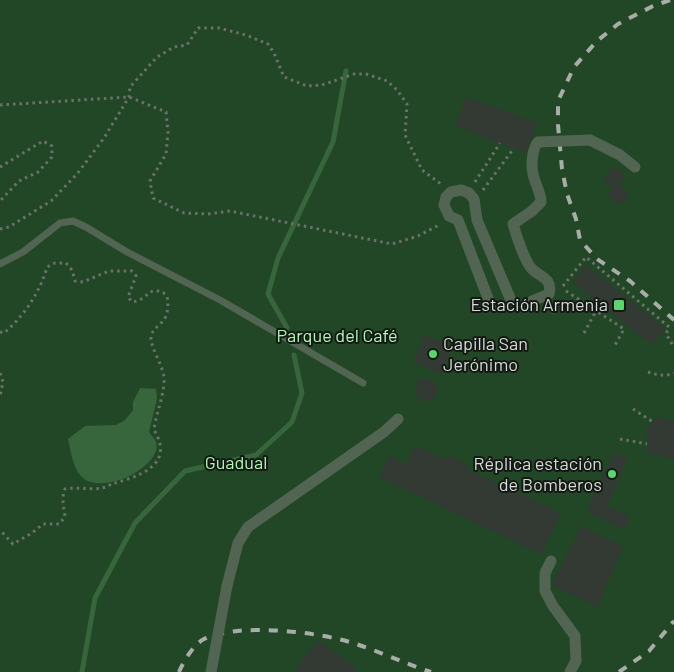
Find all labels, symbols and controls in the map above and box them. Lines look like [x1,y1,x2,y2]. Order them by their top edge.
place label: Estación Armenia [470,293,608,315]
marker: Estación Armenia [612,298,626,312]
park label: Parque del Café [276,324,398,346]
place label: Capilla San Jerónimo [443,332,528,375]
marker: Capilla San Jerónimo [427,348,439,360]
park label: Guadual [205,451,267,473]
place label: Réplica estación de Bomberos [473,452,602,495]
marker: Réplica estación de Bomberos [606,468,618,480]

